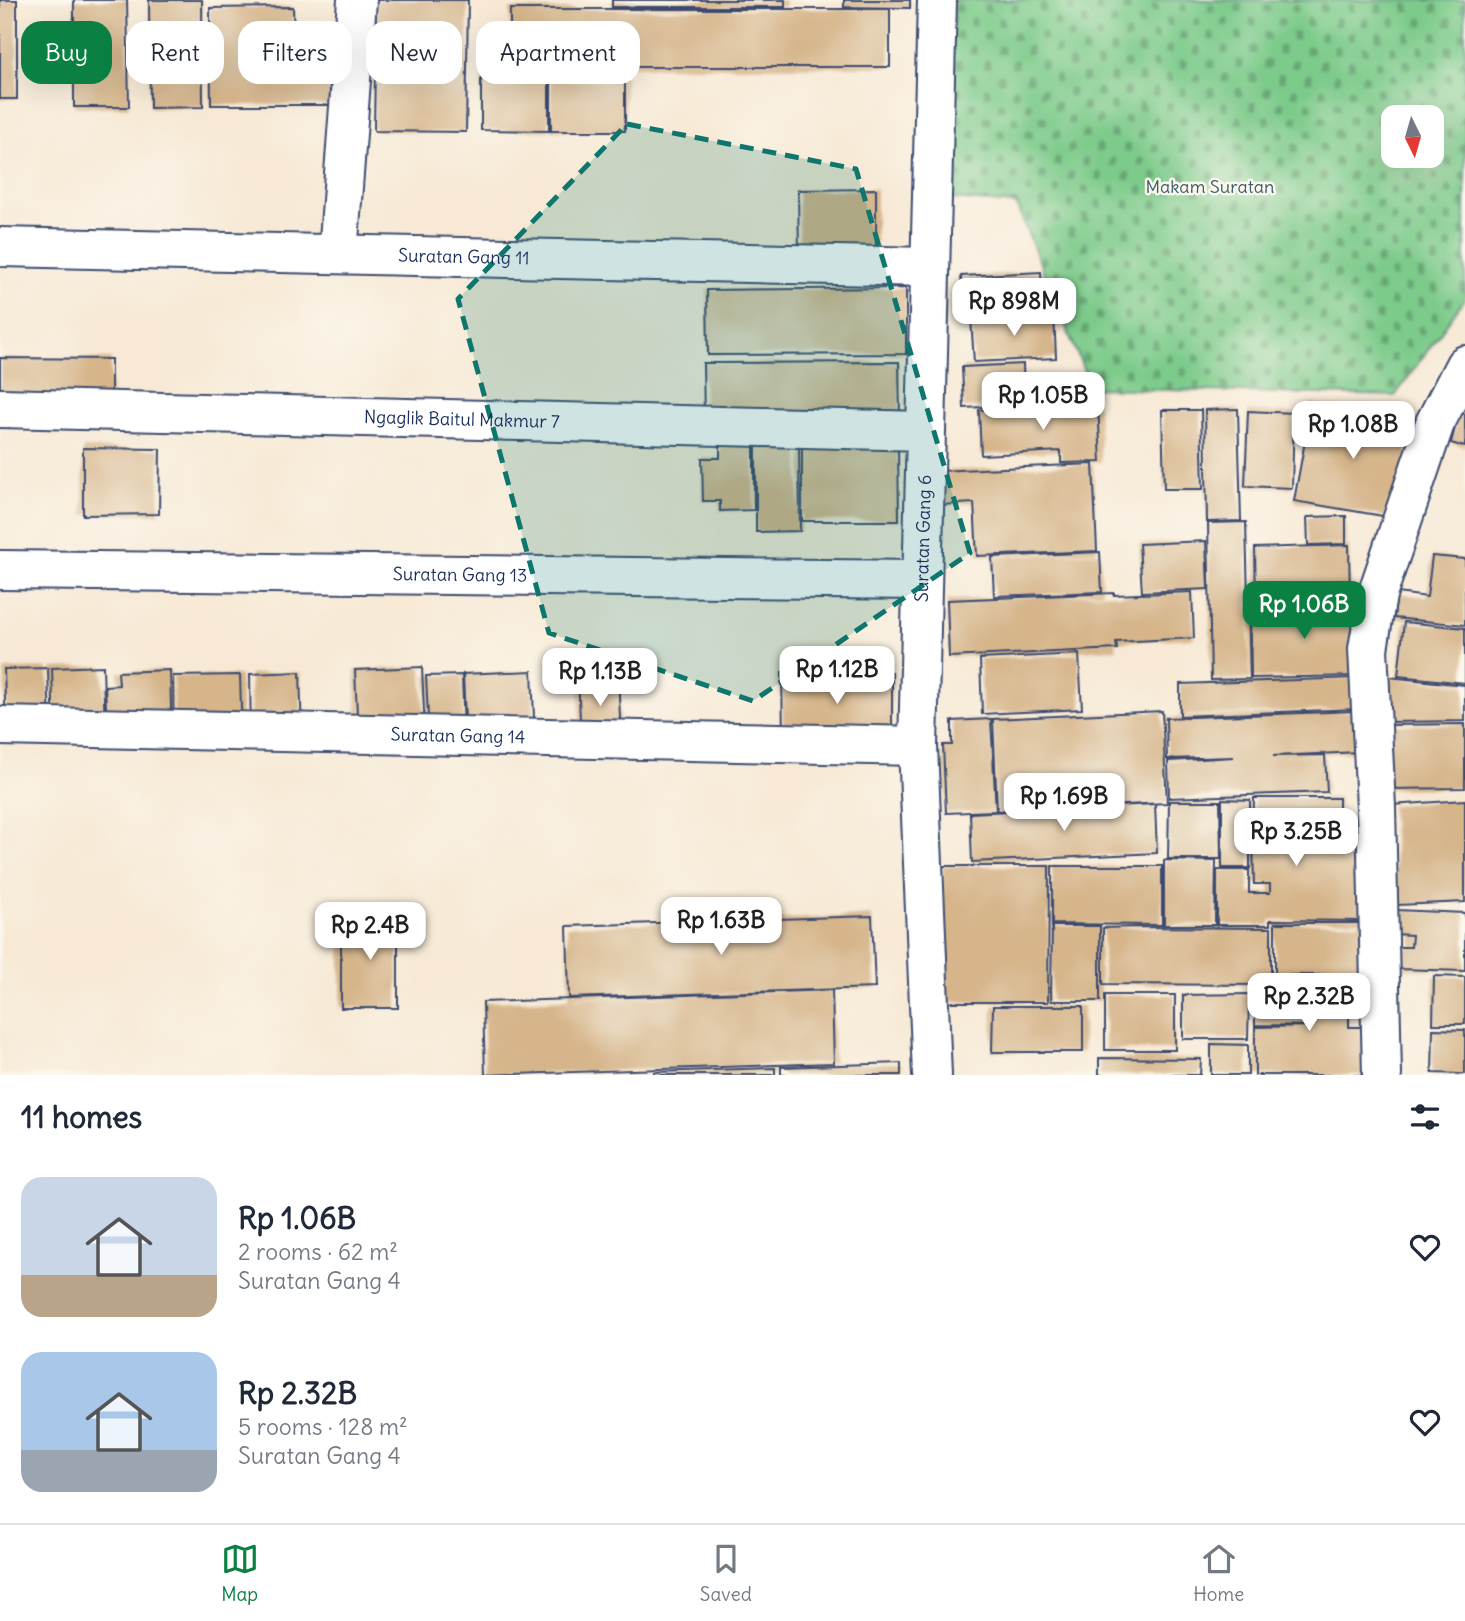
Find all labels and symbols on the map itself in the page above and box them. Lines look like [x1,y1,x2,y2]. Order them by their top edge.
north arrow [1381,105,1444,168]
park label: Makam Suratan [1146,175,1274,198]
street label: Suratan Gang 11 [398,244,530,269]
pin: Rp 898M [949,278,1079,338]
pin: Rp 1.05B [971,372,1115,432]
pin: Rp 1.08B [1281,402,1425,461]
street label: Ngaglik Baitul Makmur 7 [364,405,560,433]
street label: Suratan Gang 6 [910,474,936,602]
street label: Suratan Gang 13 [393,562,527,587]
pin: Rp 1.06B [1232,582,1376,641]
pin: Rp 1.12B [765,646,909,706]
pin: Rp 1.13B [528,648,672,708]
street label: Suratan Gang 14 [390,723,525,748]
pin: Rp 1.69B [992,774,1136,833]
pin: Rp 3.25B [1224,808,1368,868]
pin: Rp 1.63B [649,898,793,957]
pin: Rp 2.4B [305,902,435,962]
pin: Rp 2.32B [1237,974,1381,1033]

